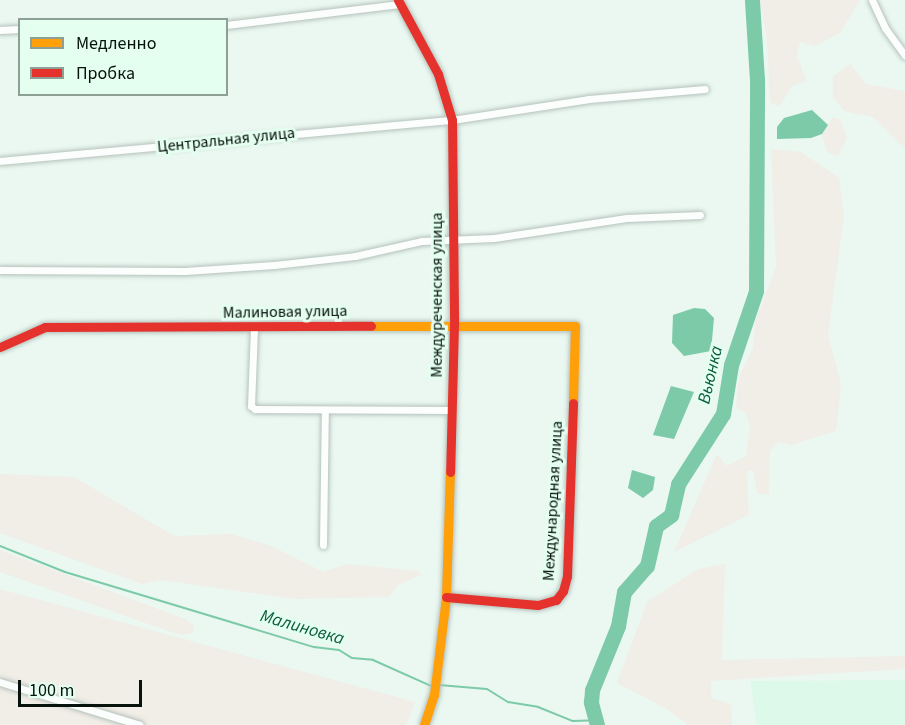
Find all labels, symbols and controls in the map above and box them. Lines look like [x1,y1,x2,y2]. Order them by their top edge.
legend [18,18,228,96]
text: Медленно [76,31,156,56]
text: Пробка [76,61,135,86]
street label: Центральная улица [156,123,296,157]
street label: Междуреченская улица [427,212,447,378]
street label: Малиновая улица [223,301,347,323]
water label: Вьюнка [694,344,728,406]
street label: Международная улица [539,420,567,582]
water label: Малиновка [257,606,347,650]
scale bar [21,668,146,706]
text: 100 m [29,678,74,703]

